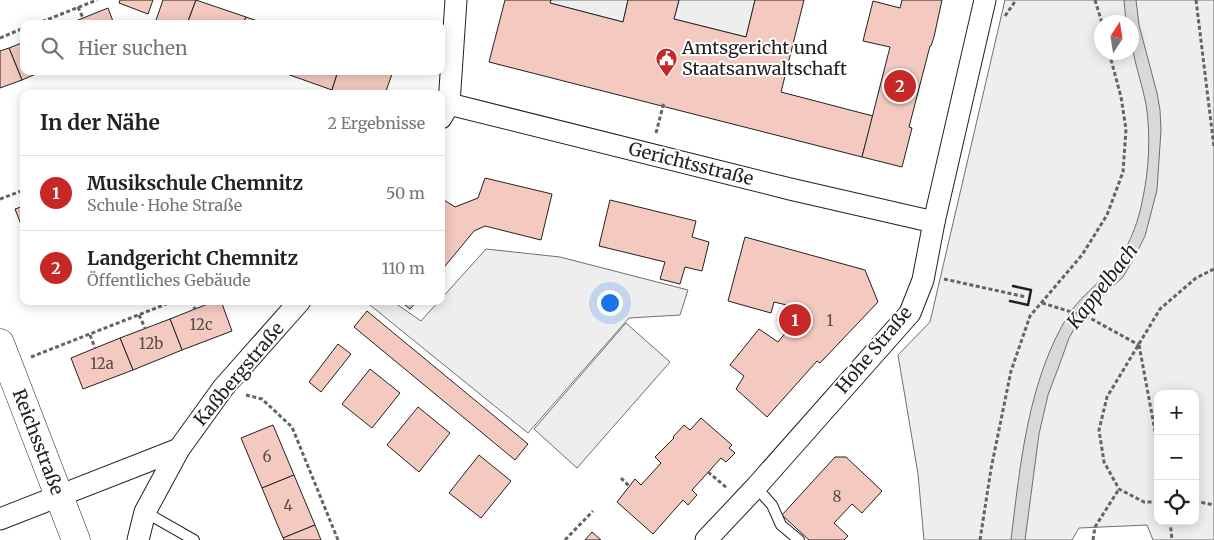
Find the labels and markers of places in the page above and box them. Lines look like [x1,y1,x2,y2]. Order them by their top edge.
place label: Amtsgericht und Staatsanwaltschaft [681,36,847,80]
public building icon: Amtsgericht und Staatsanwaltschaft [654,46,678,77]
pin: 2 [884,67,916,105]
pin: 1 [779,301,811,339]

